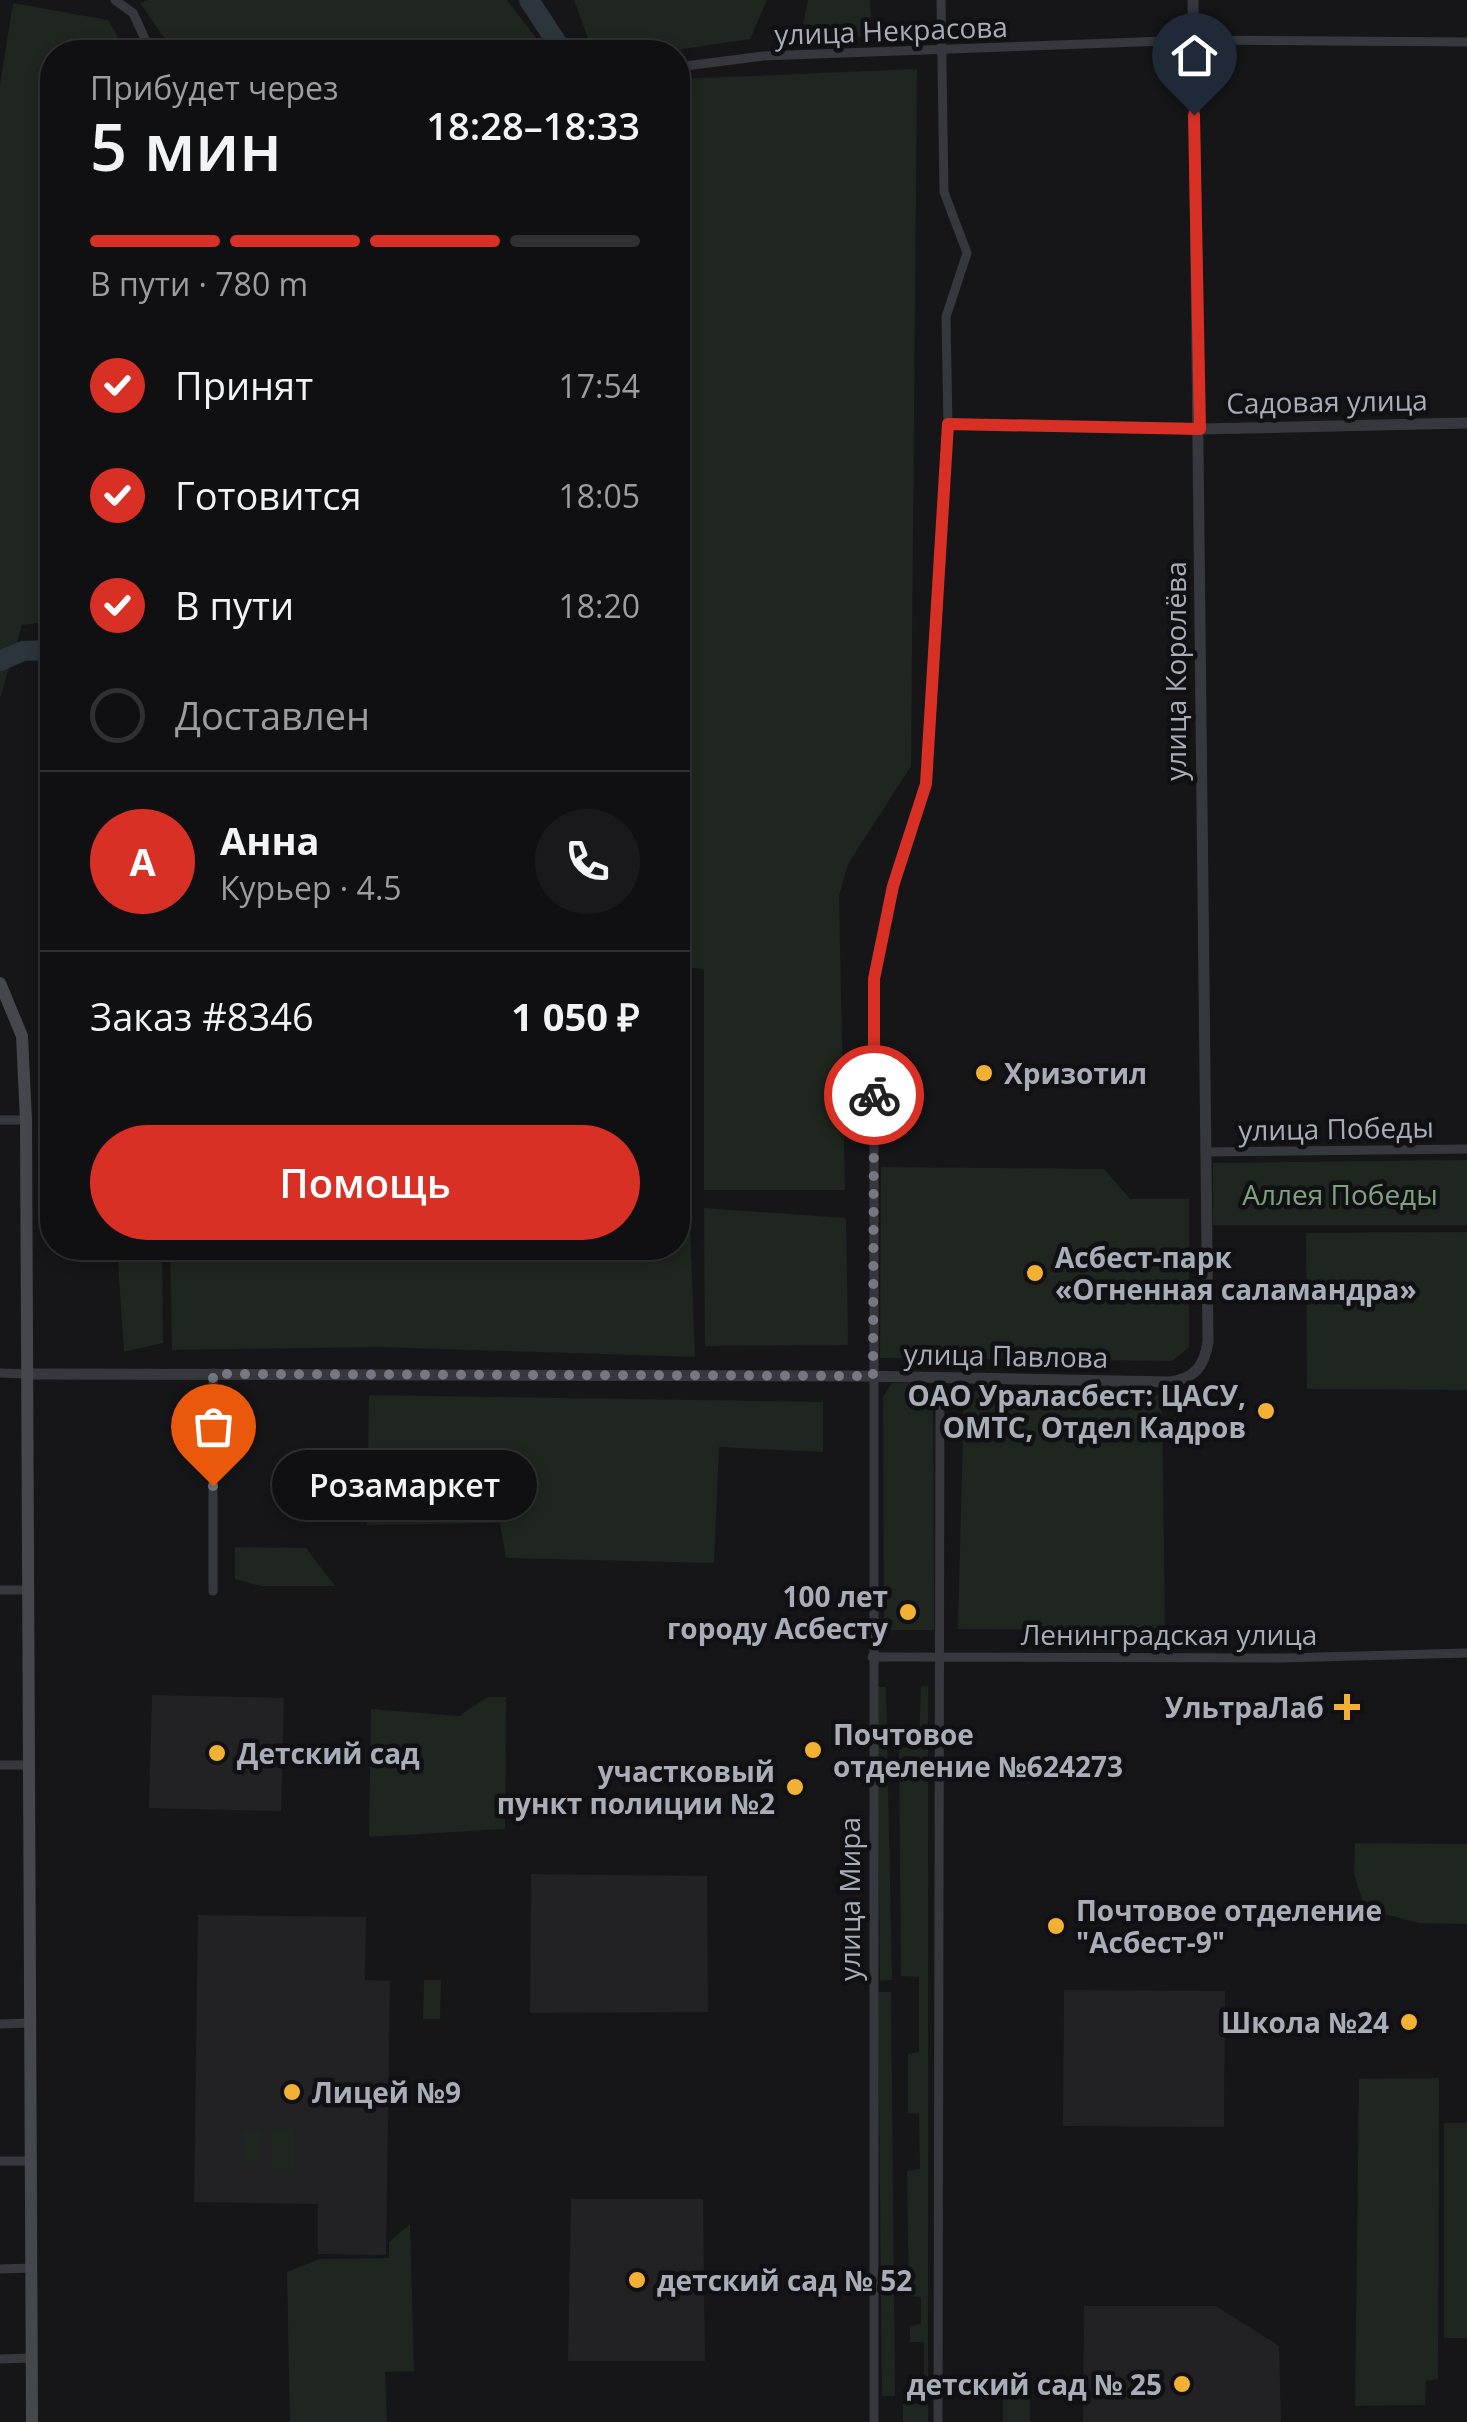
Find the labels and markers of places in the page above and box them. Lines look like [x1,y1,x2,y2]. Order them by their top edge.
pin [1152,13,1237,116]
place label: Хризотил [1004,1054,1147,1092]
marker: Хризотил [973,1062,995,1084]
place label: Асбест-парк «Огненная саламандра» [1055,1238,1417,1308]
marker: Асбест-парк «Огненная саламандра» [1024,1262,1046,1284]
place label: ОАО Ураласбест: ЦАСУ, ОМТС, Отдел Кадров [908,1376,1246,1446]
pin [171,1384,256,1487]
marker: ОАО Ураласбест: ЦАСУ, ОМТС, Отдел Кадров [1255,1400,1277,1422]
callout: Розамаркет [273,1451,538,1521]
place label: 100 лет городу Асбесту [667,1577,888,1647]
marker: 100 лет городу Асбесту [897,1601,919,1623]
place label: УльтраЛаб [1165,1688,1324,1726]
marker: УльтраЛаб [1334,1694,1360,1720]
place label: Почтовое отделение №624273 [833,1715,1123,1785]
place label: Детский сад [237,1734,420,1772]
marker: Почтовое отделение №624273 [802,1739,824,1761]
marker: Детский сад [206,1742,228,1764]
place label: участковый пункт полиции №2 [497,1752,775,1822]
marker: участковый пункт полиции №2 [784,1776,806,1798]
place label: Почтовое отделение "Асбест-9" [1076,1891,1382,1961]
marker: Почтовое отделение "Асбест-9" [1045,1915,1067,1937]
place label: Школа №24 [1221,2003,1389,2041]
marker: Школа №24 [1398,2011,1420,2033]
place label: Лицей №9 [312,2073,461,2111]
marker: Лицей №9 [281,2081,303,2103]
place label: детский сад № 52 [657,2261,912,2299]
marker: детский сад № 52 [626,2269,648,2291]
place label: детский сад № 25 [907,2365,1162,2403]
marker: детский сад № 25 [1171,2373,1193,2395]

